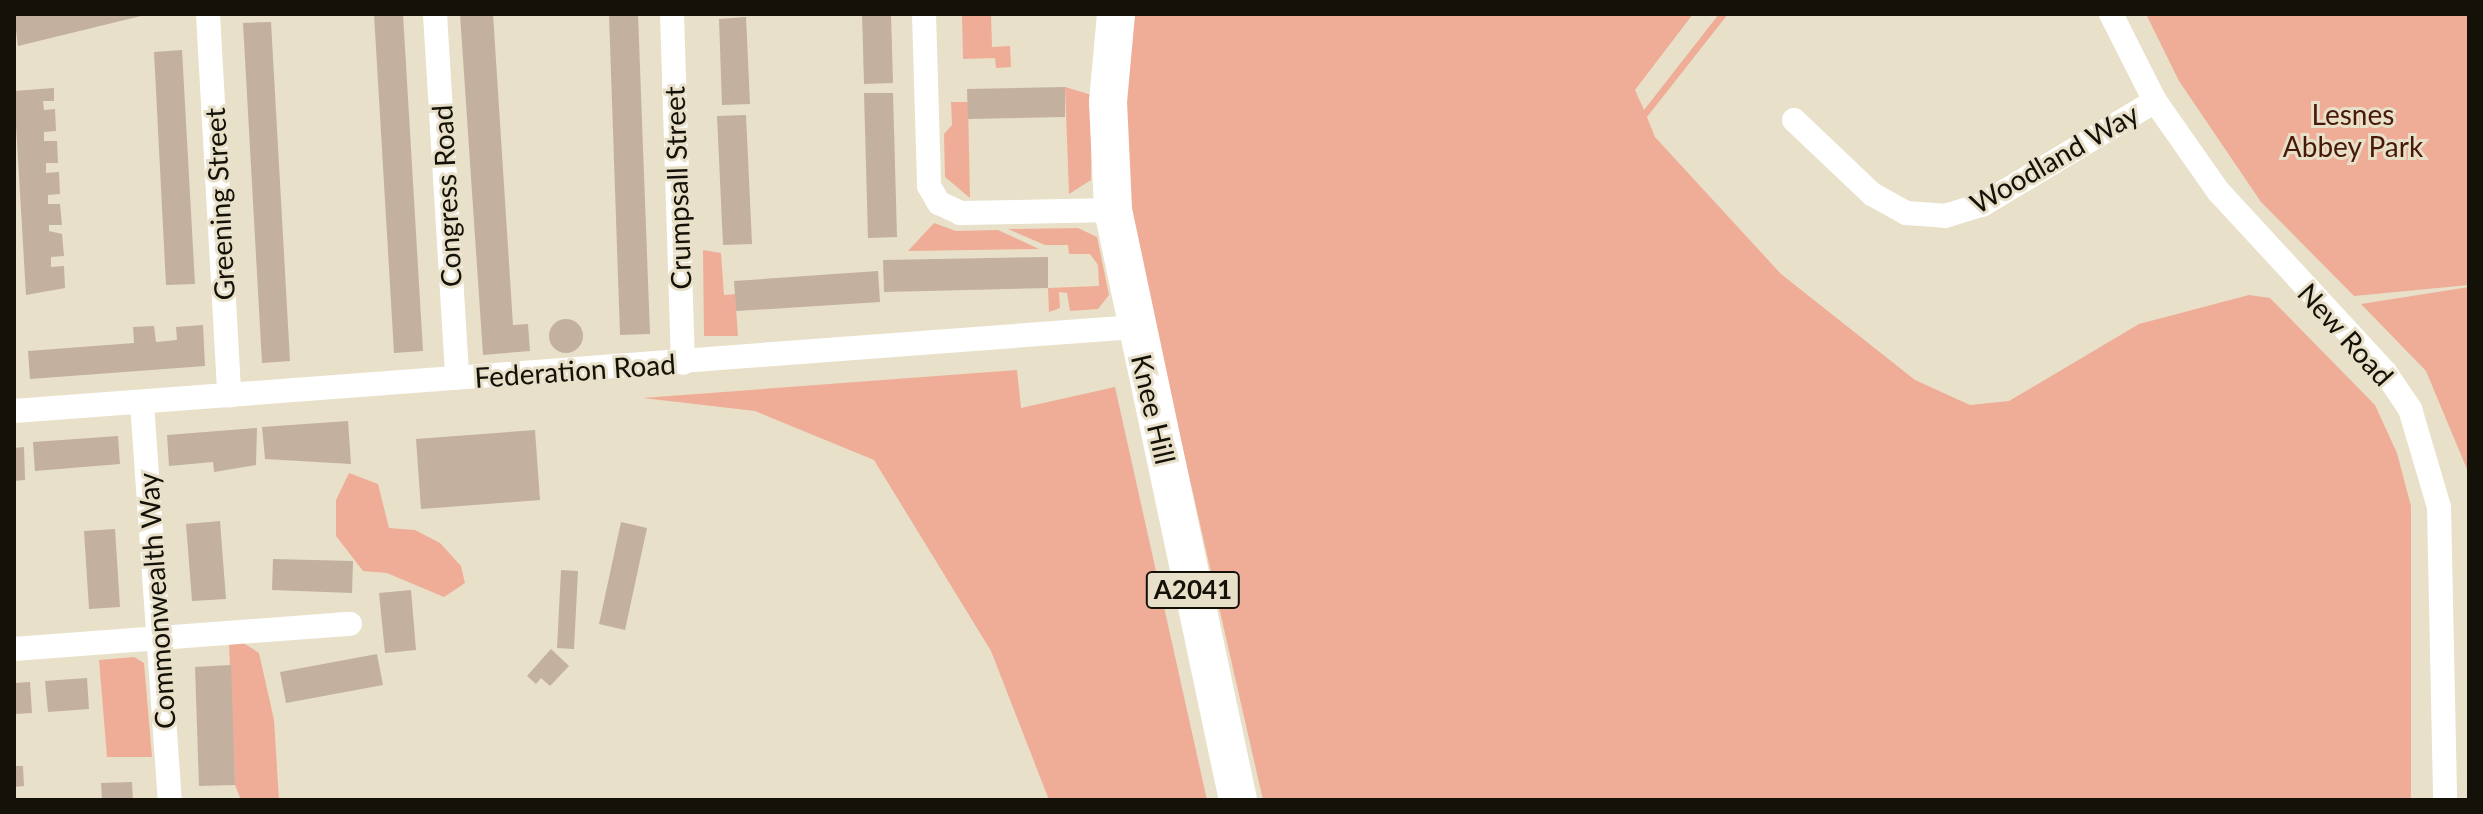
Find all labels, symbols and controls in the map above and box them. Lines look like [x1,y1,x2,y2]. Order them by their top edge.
street label: Crumpsall Street [657,86,697,290]
street label: Woodland Way [1964,96,2144,220]
park label: Lesnes Abbey Park [2283,97,2423,163]
street label: Congress Road [424,104,468,288]
street label: Greening Street [197,107,241,301]
street label: New Road [2291,276,2401,392]
street label: Federation Road [473,346,677,394]
street label: Knee Hill [1125,351,1183,467]
street label: Commonwealth Way [130,472,182,730]
road number: A2041 [1145,568,1241,612]

